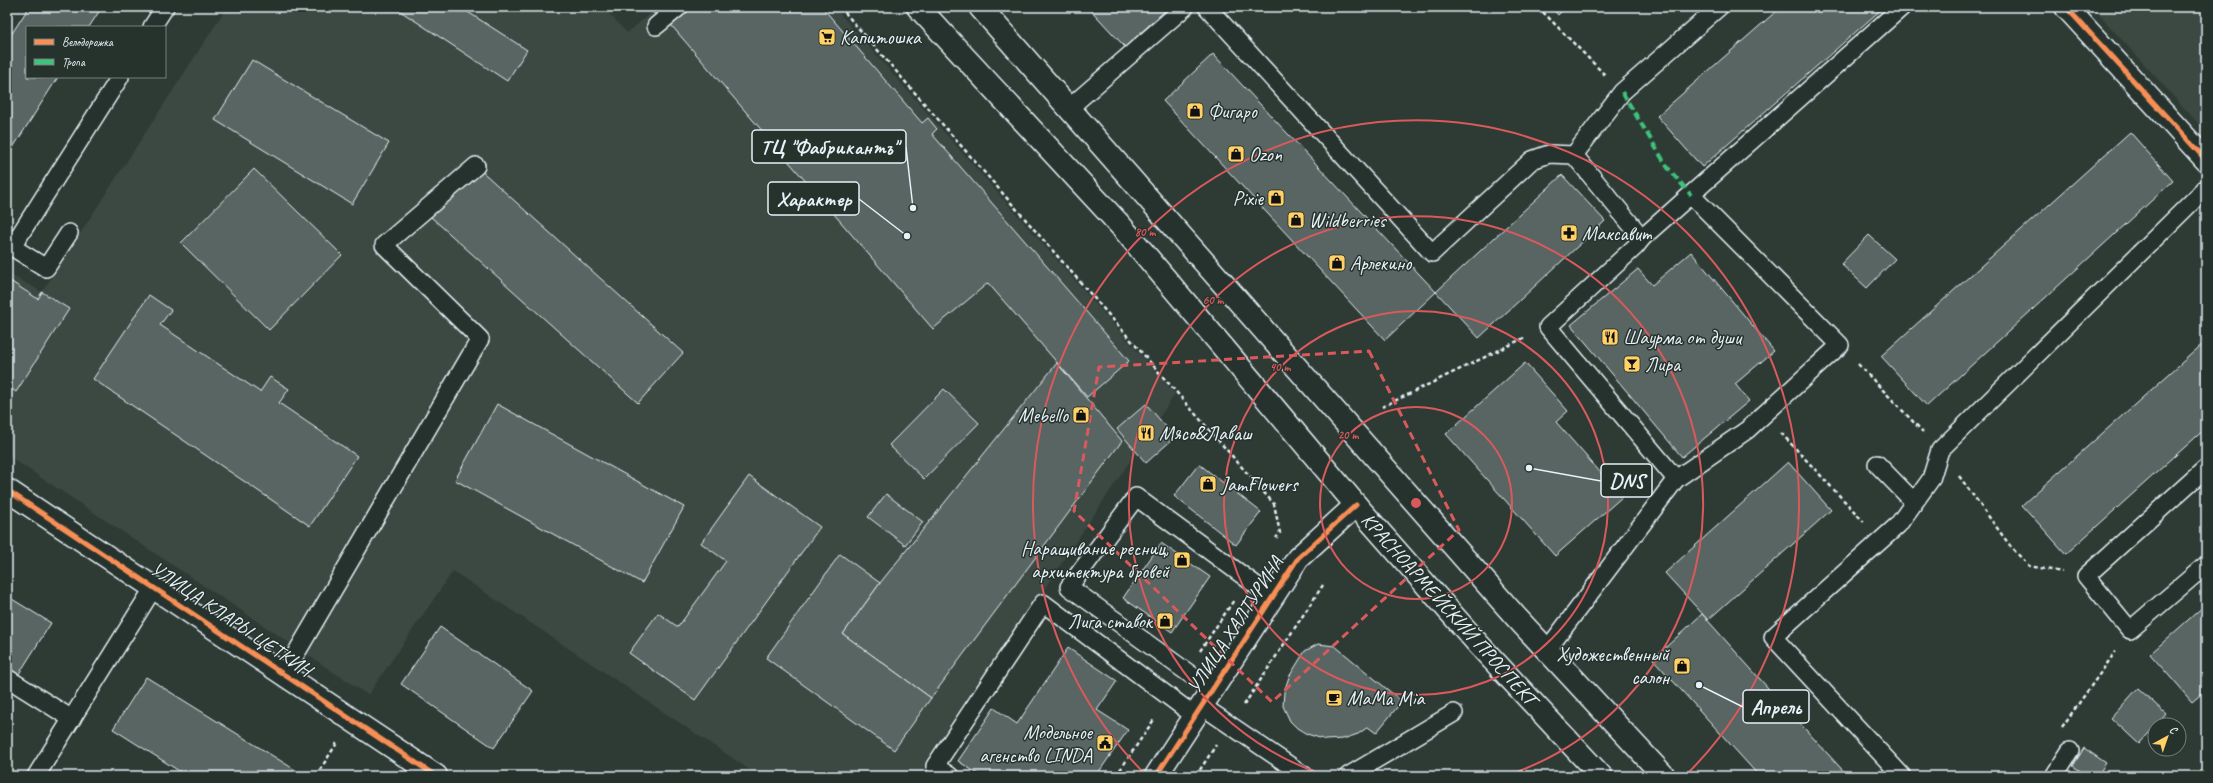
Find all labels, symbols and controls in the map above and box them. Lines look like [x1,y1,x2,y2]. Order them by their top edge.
place label: Капитошка [840,25,922,50]
legend [26,26,166,78]
supermarket icon: Капитошка [817,27,837,47]
text: Велодорожка [62,34,114,50]
text: Тропа [62,54,86,70]
place label: Фигаро [1208,99,1258,124]
shop icon: Фигаро [1185,101,1205,121]
callout: ТЦ "Фабрикантъ" [752,130,906,163]
text: ТЦ "Фабрикантъ" [760,134,903,160]
place label: Ozon [1249,142,1283,167]
shop icon: Ozon [1226,144,1246,164]
callout: Характер [768,182,859,215]
text: Характер [777,186,853,212]
place label: Pixie [1233,186,1264,211]
shop icon: Pixie [1266,188,1286,208]
place label: Wildberries [1309,208,1388,233]
shop icon: Wildberries [1286,210,1306,230]
place label: Максавит [1582,221,1653,246]
pharmacy icon: Максавит [1559,223,1579,243]
text: 80 m [1135,224,1156,240]
place label: Арлекино [1350,251,1412,276]
shop icon: Арлекино [1327,253,1347,273]
text: 60 m [1203,292,1225,308]
place label: Шаурма от души [1623,325,1743,350]
restaurant icon: Шаурма от души [1600,327,1620,347]
place label: Лира [1645,352,1682,377]
bar icon: Лира [1622,354,1642,374]
text: 40 m [1270,359,1291,375]
place label: Mebello [1018,403,1069,428]
shop icon: Mebello [1071,405,1091,425]
place label: Мясо&Лаваш [1159,421,1253,446]
restaurant icon: Мясо&Лаваш [1136,423,1156,443]
text: 20 m [1338,427,1359,443]
callout: DNS [1601,464,1652,497]
text: DNS [1610,468,1648,494]
place label: JamFlowers [1220,472,1300,497]
shop icon: JamFlowers [1198,474,1218,494]
centre of rings [1409,496,1423,510]
street label: КРАСНОАРМЕЙСКИЙ ПРОСПЕКТ [1356,508,1545,714]
place label: Наращивание ресниц, архитектура бровей [1021,536,1171,584]
shop icon: Наращивание ресниц, архитектура бровей [1172,550,1192,570]
street label: УЛИЦА ХАЛТУРИНА [1181,551,1289,698]
street label: УЛИЦА КЛАРЫ ЦЕТКИН [146,556,319,684]
place label: Лига ставок [1068,609,1154,634]
shop icon: Лига ставок [1155,611,1175,631]
place label: Художественный салон [1557,642,1671,690]
shop icon: Художественный салон [1672,656,1692,676]
place label: MaMa Mia [1347,686,1426,711]
cafe icon: MaMa Mia [1324,688,1344,708]
callout: Апрель [1743,690,1809,723]
text: Апрель [1751,694,1803,720]
north arrow [2147,717,2187,757]
place label: Модельное агенство LINDA [980,720,1093,768]
text: С [2167,722,2181,737]
public building icon: Модельное агенство LINDA [1095,733,1115,753]

